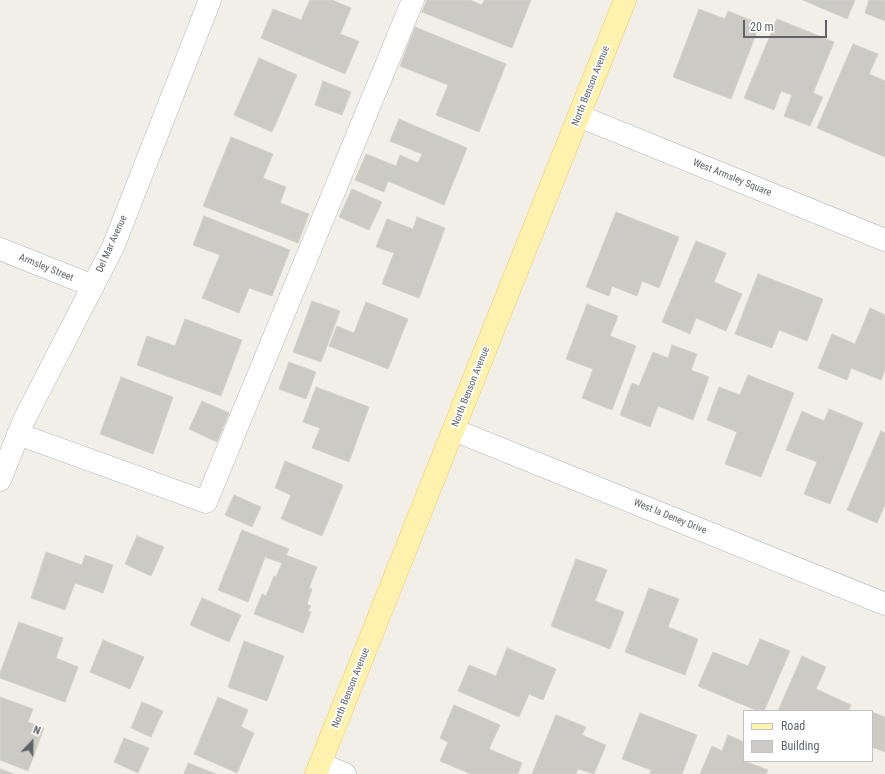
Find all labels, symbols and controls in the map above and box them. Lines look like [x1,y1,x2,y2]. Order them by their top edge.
scale bar [745,12,829,38]
text: 20 m [750,20,774,34]
street label: North Benson Avenue [569,44,613,128]
street label: West Armsley Square [691,157,773,199]
street label: Del Mar Avenue [94,213,130,275]
street label: Armsley Street [17,252,75,284]
street label: North Benson Avenue [449,345,493,429]
street label: West la Deney Drive [632,497,708,537]
street label: North Benson Avenue [329,646,373,730]
legend [743,710,873,762]
text: Road [781,719,805,733]
north arrow [12,722,52,762]
text: N [31,723,42,738]
text: Building [781,739,819,753]

